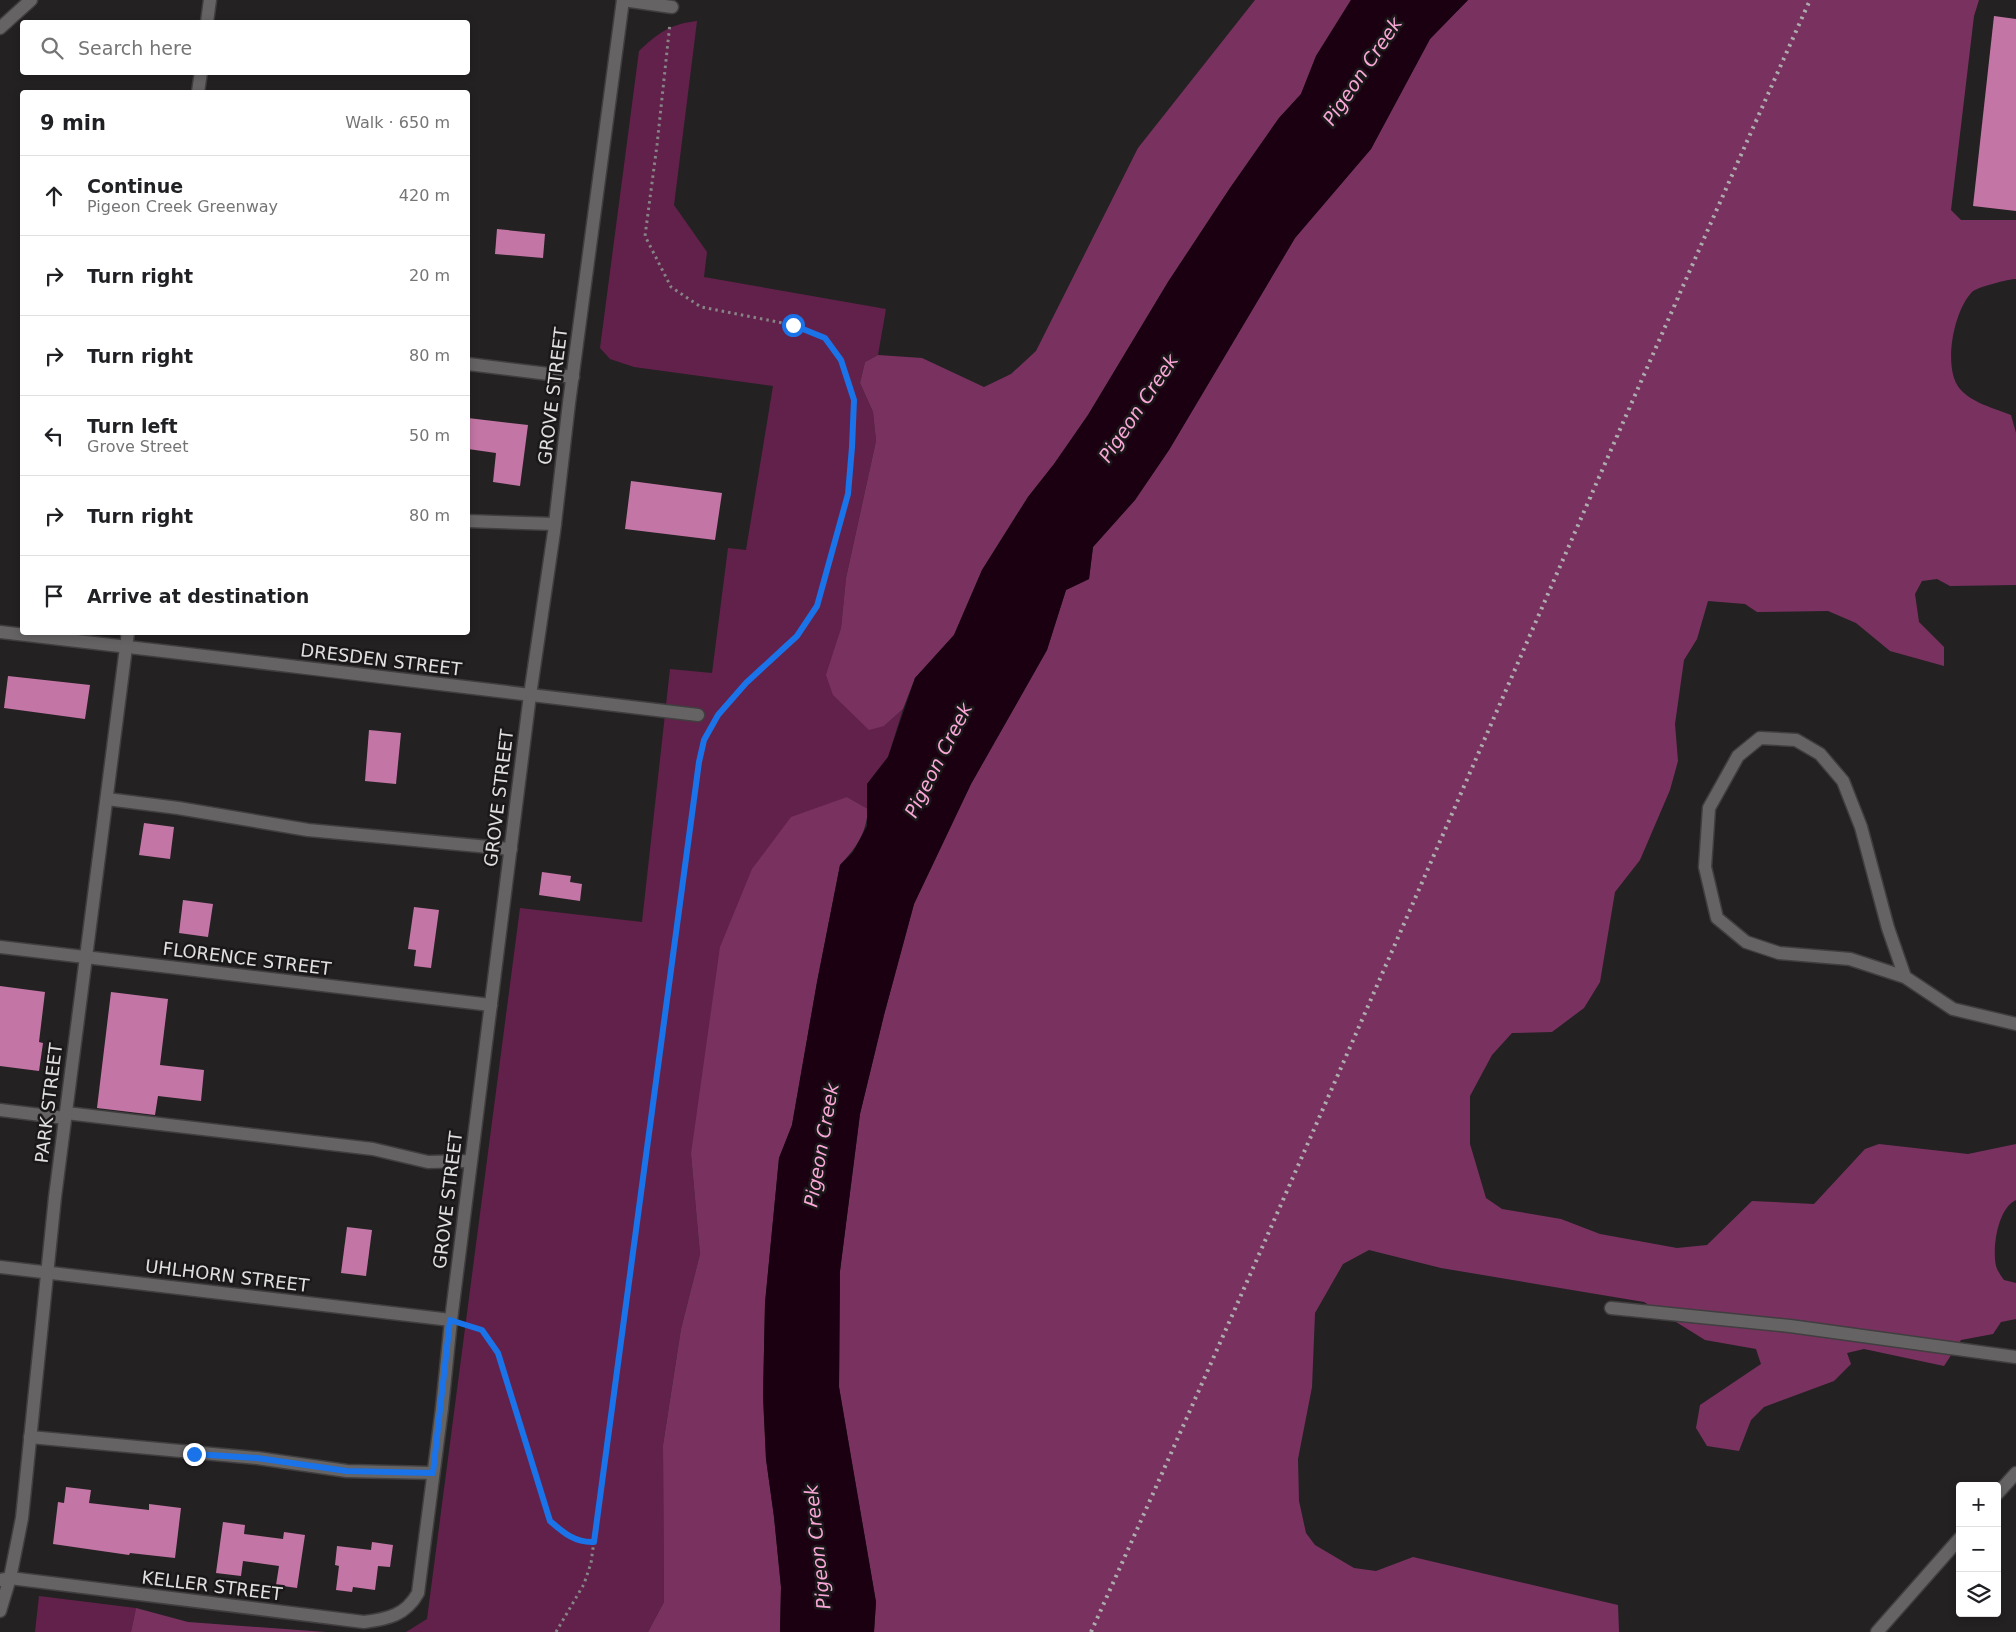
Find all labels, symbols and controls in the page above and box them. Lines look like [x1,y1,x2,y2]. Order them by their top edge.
water label: Pigeon Creek [1318,12,1407,129]
search box [20,20,470,75]
icon: search [38,34,66,62]
text: Search here [78,37,192,59]
text: 9 min [40,111,106,135]
text: Walk · 650 m [345,113,450,132]
text: Continue [87,175,183,197]
icon: ahead [40,182,68,210]
text: 420 m [399,186,450,205]
text: Pigeon Creek Greenway [87,197,278,216]
icon: right [40,262,68,290]
text: Turn right [87,265,193,287]
text: 20 m [409,266,450,285]
route start [782,314,805,337]
street label: GROVE STREET [534,325,571,466]
icon: right [40,342,68,370]
text: Turn right [87,345,193,367]
text: 80 m [409,346,450,365]
water label: Pigeon Creek [1094,349,1183,466]
text: Turn left [87,415,178,437]
icon: left [40,422,68,450]
text: 50 m [409,426,450,445]
text: Grove Street [87,437,188,456]
icon: right [40,502,68,530]
text: Turn right [87,505,193,527]
text: 80 m [409,506,450,525]
icon: arrive [40,582,68,610]
text: Arrive at destination [87,585,309,607]
street label: DRESDEN STREET [299,639,464,680]
water label: Pigeon Creek [900,698,977,821]
street label: GROVE STREET [480,727,517,868]
street label: FLORENCE STREET [162,938,333,979]
street label: PARK STREET [31,1041,66,1164]
water label: Pigeon Creek [799,1080,843,1209]
street label: GROVE STREET [429,1129,466,1270]
street label: UHLHORN STREET [144,1255,311,1296]
route end [183,1443,206,1466]
water label: Pigeon Creek [799,1482,835,1611]
map controls [1956,1482,2001,1617]
button: + [1956,1482,2001,1527]
button: − [1956,1527,2001,1572]
street label: KELLER STREET [141,1566,285,1605]
button: layers [1956,1572,2001,1617]

